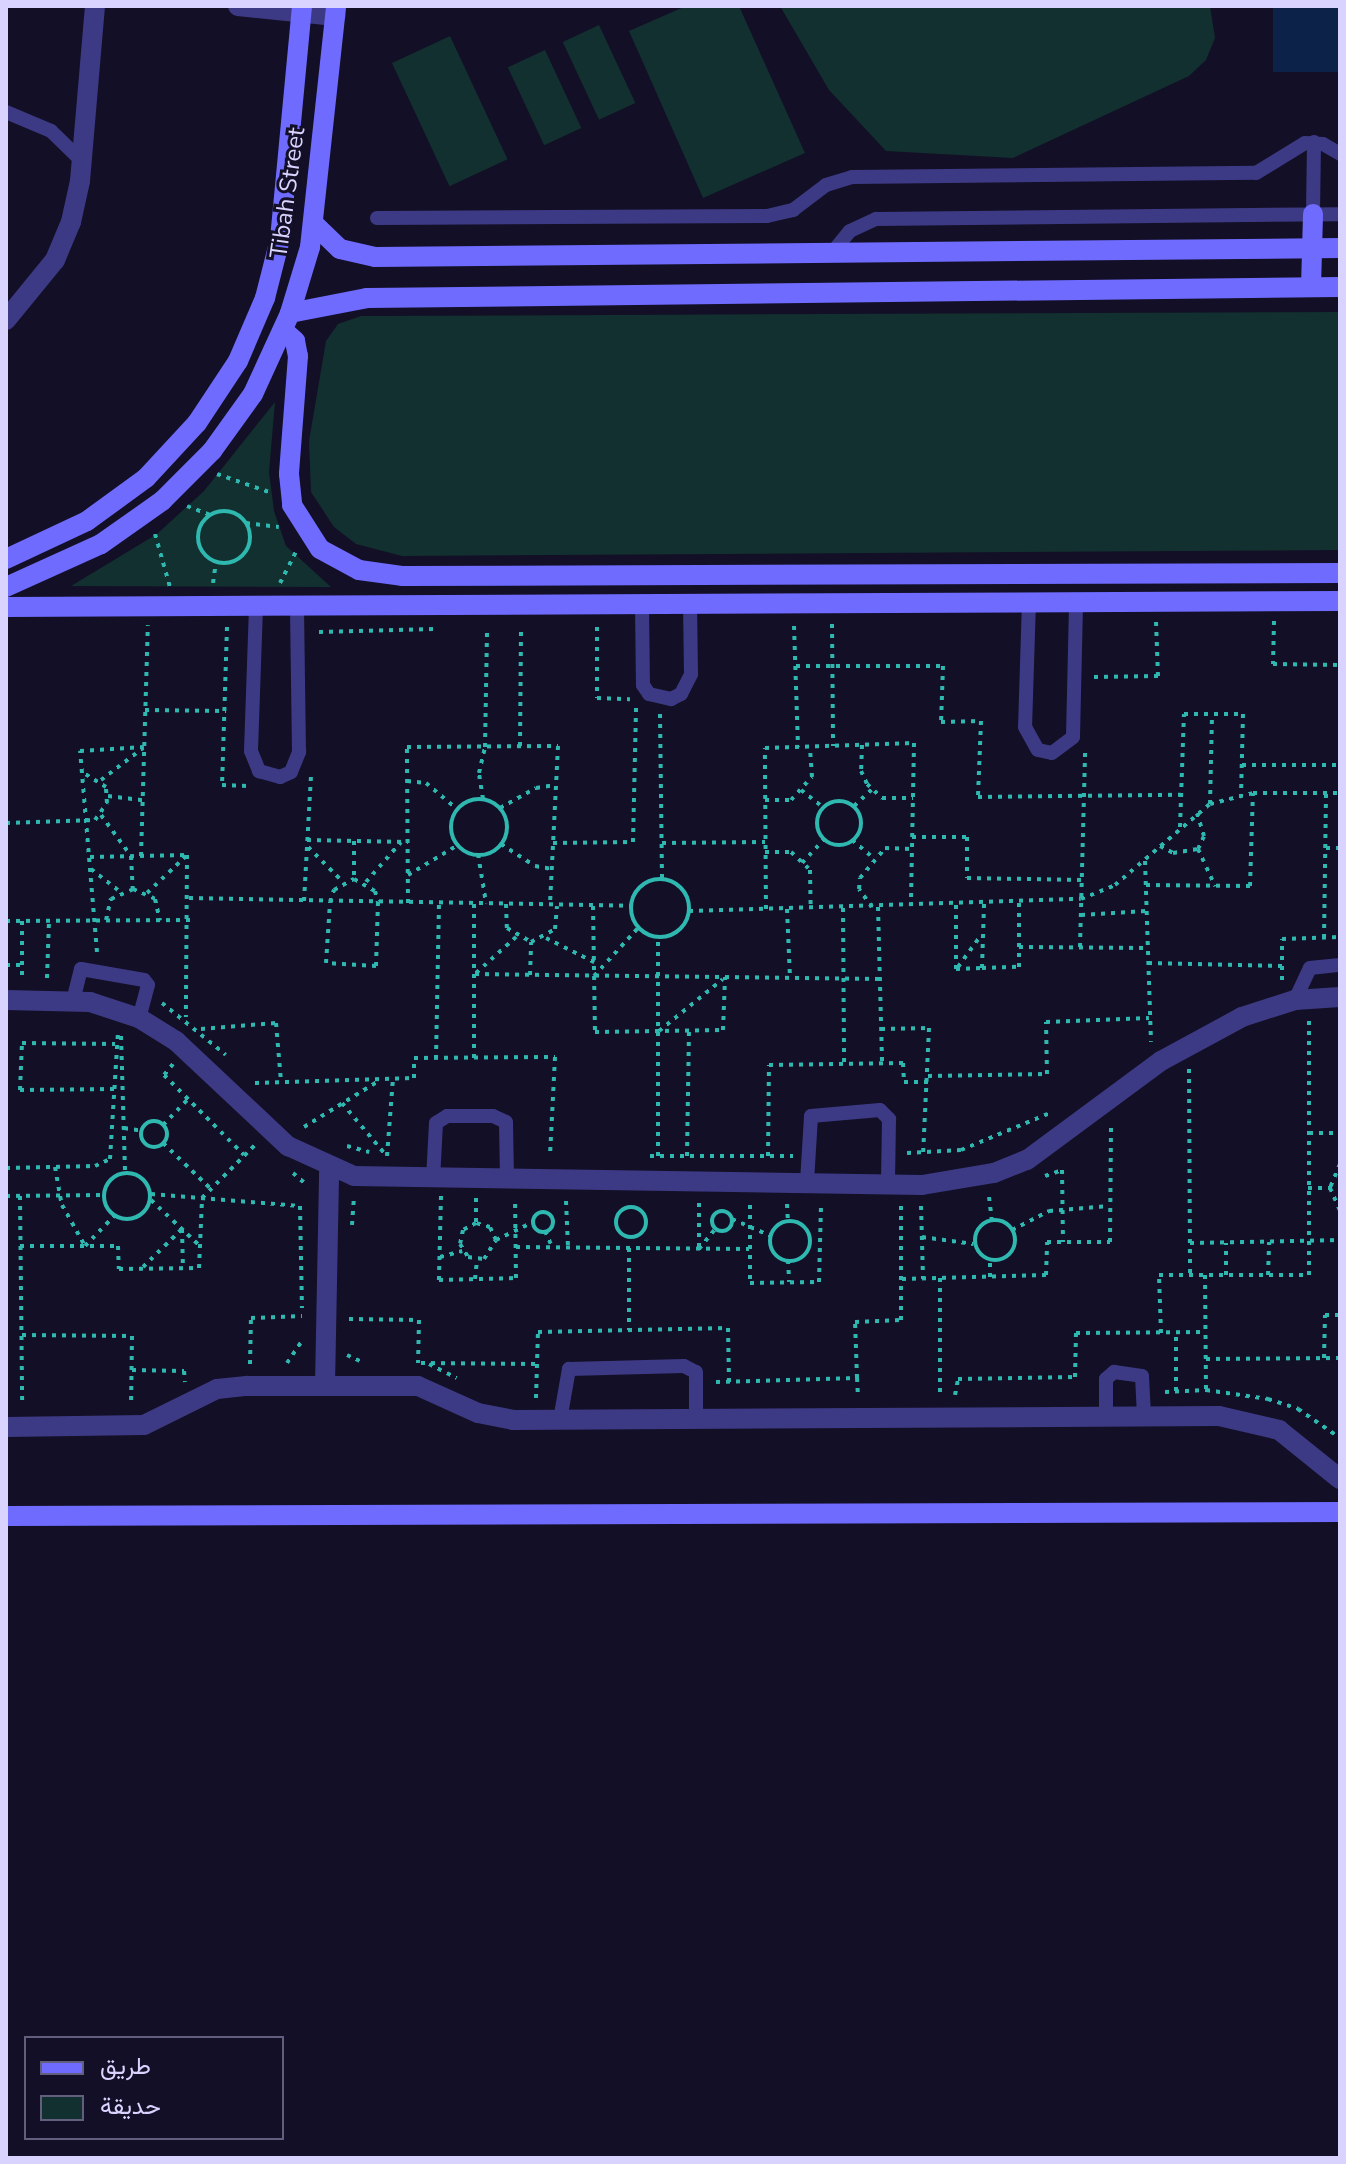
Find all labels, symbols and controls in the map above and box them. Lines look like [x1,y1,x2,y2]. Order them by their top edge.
street label: Tibah Street [265,126,311,260]
legend [24,2036,284,2140]
text: طريق [100,2050,151,2082]
text: حديقة [100,2090,161,2122]

